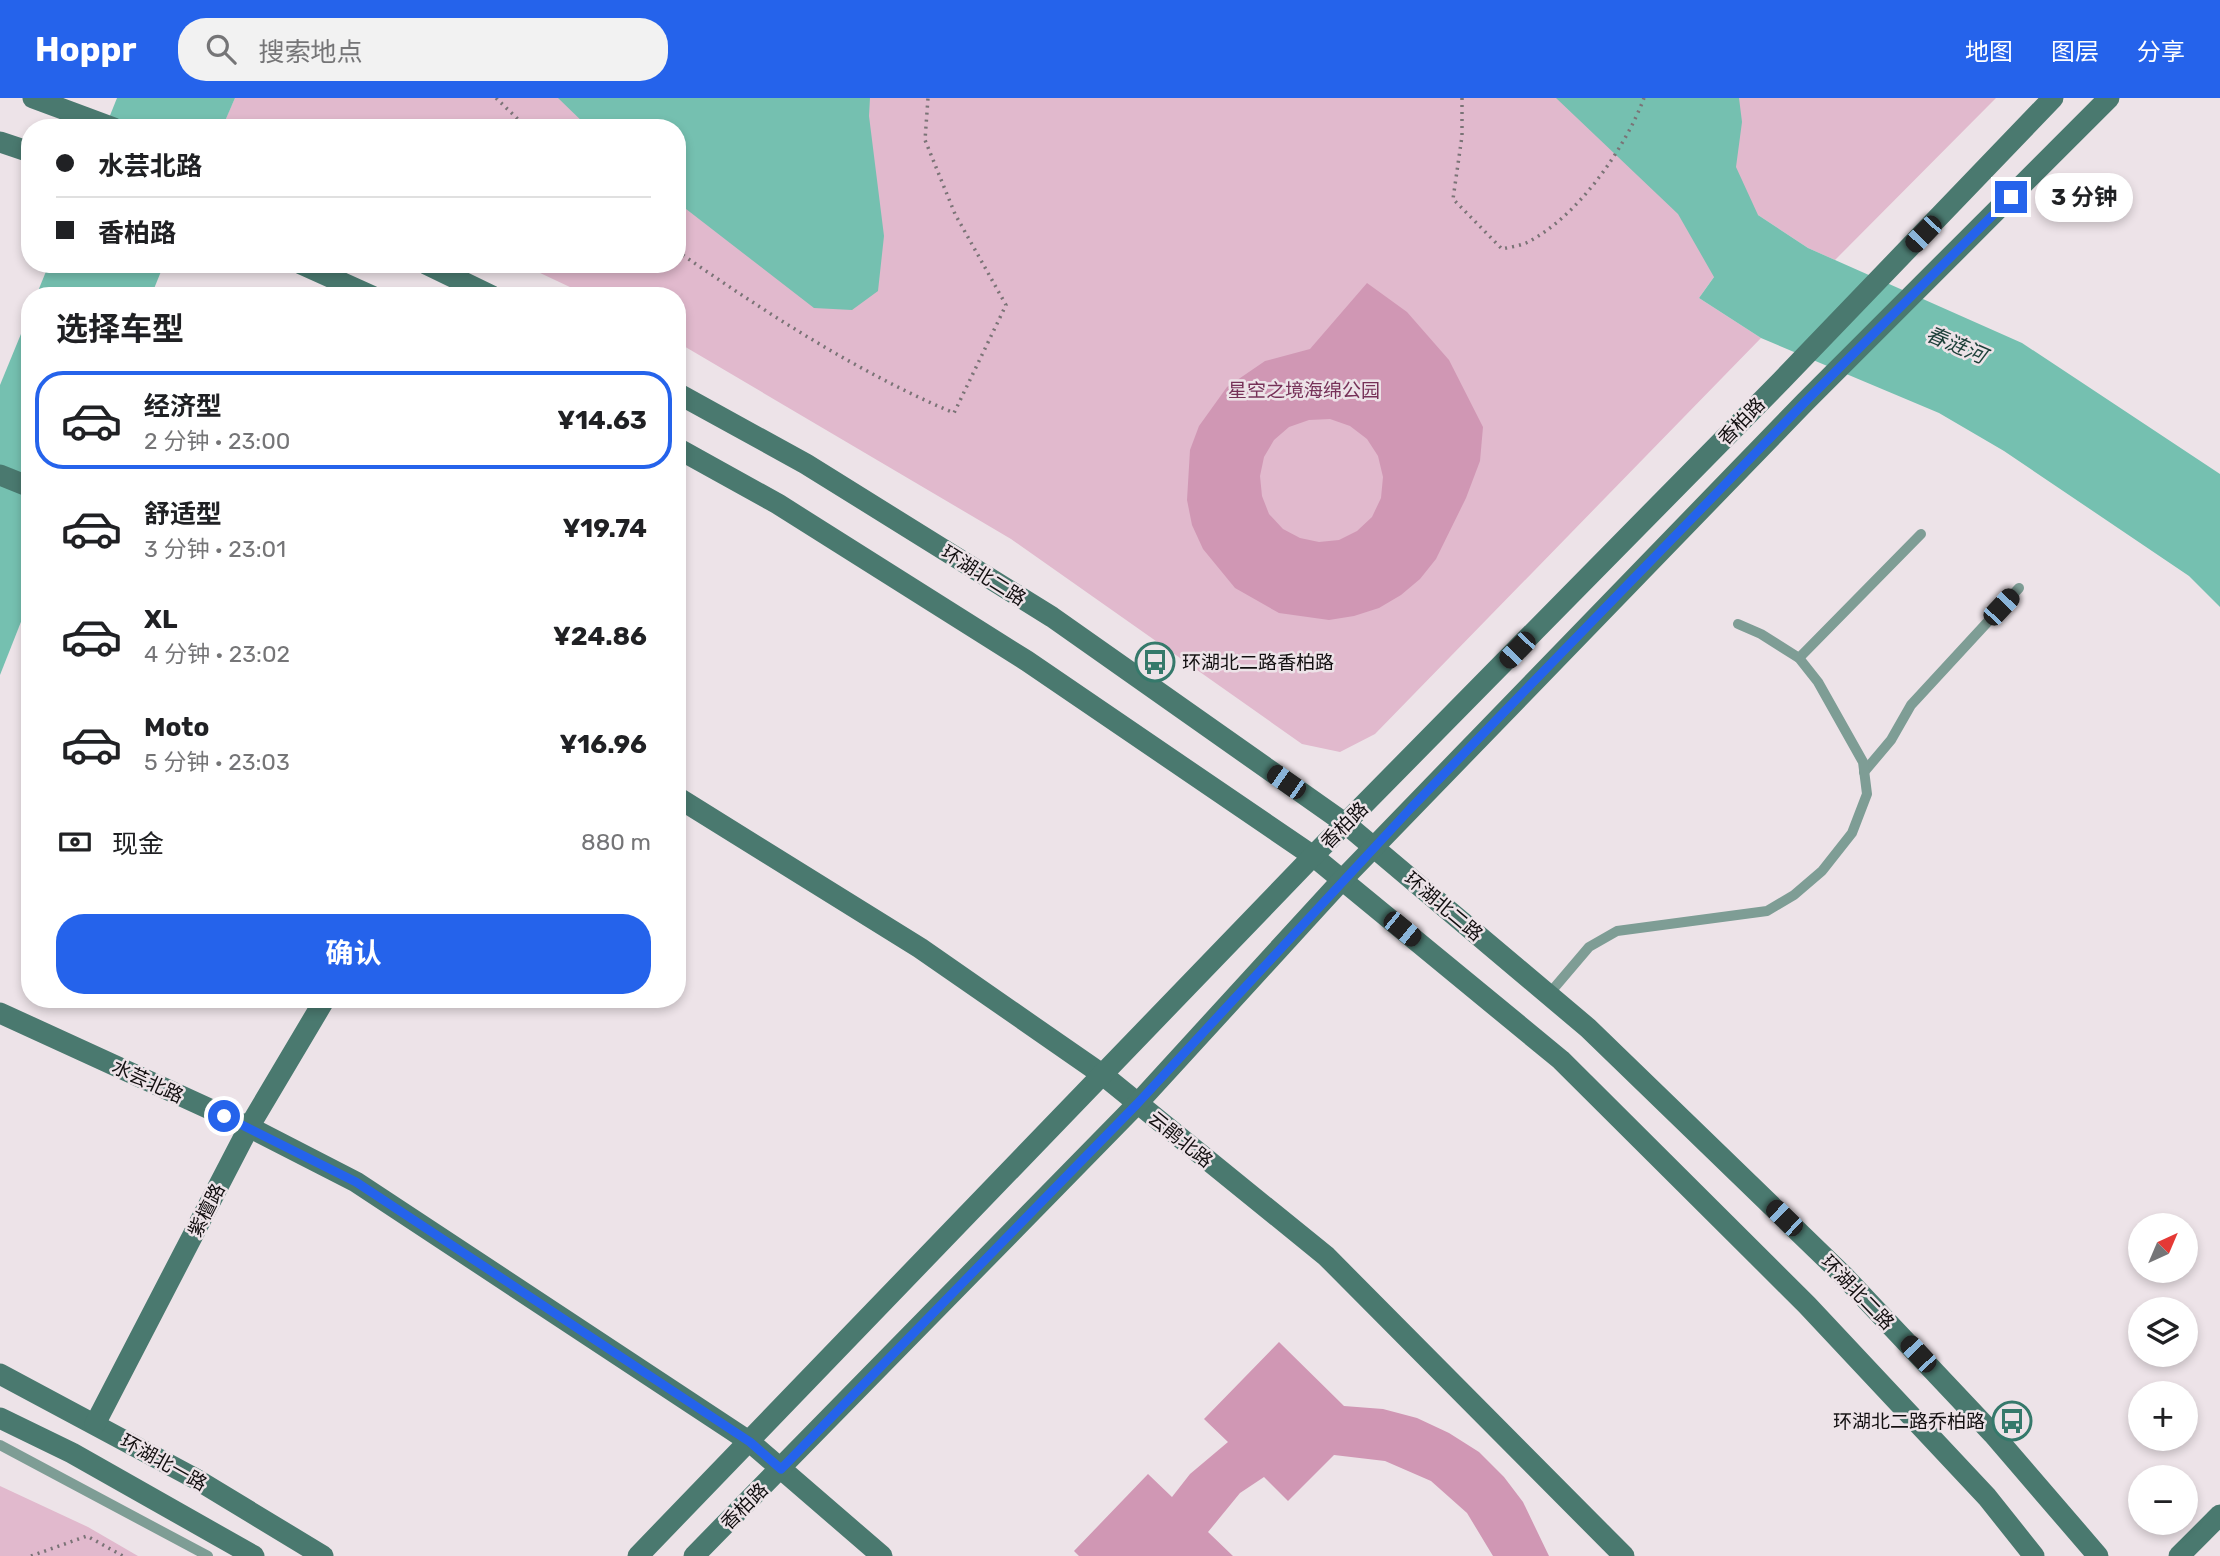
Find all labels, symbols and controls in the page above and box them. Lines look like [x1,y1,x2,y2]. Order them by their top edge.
search box [178,18,668,81]
text: Hoppr [35,30,136,69]
icon: search [202,30,240,68]
text: 搜索地点 [258,37,362,68]
text: 地图 [1965,38,2013,66]
text: 图层 [2051,38,2099,66]
text: 分享 [2137,38,2185,66]
text: 水芸北路 [98,151,202,182]
callout: 3 分钟 [2036,172,2134,222]
route end [1995,181,2027,213]
text: 3 分钟 [2051,183,2117,211]
car [1901,212,1946,256]
text: 香柏路 [98,218,176,249]
text: 选择车型 [56,310,184,348]
water label: 春涟河 [1922,321,1994,370]
park label: 星空之境海绵公园 [1228,379,1380,402]
icon: car [60,389,123,452]
text: 经济型 [144,391,222,422]
street label: 香柏路 [1713,393,1769,450]
text: ¥14.63 [557,405,647,436]
text: 2 分钟 · 23:00 [144,427,290,455]
icon: car [60,497,123,560]
text: 舒适型 [144,499,222,530]
text: ¥19.74 [562,513,647,544]
text: 3 分钟 · 23:01 [144,535,286,563]
street label: 环湖北二路 [937,540,1030,610]
car [1979,584,2024,630]
text: XL [144,604,177,635]
icon: car [60,605,123,668]
text: ¥24.86 [553,621,647,652]
car [1495,628,1540,672]
text: 4 分钟 · 23:02 [144,640,290,668]
bus stop icon: 环湖北二路香柏路 [1134,641,1176,683]
place label: 环湖北二路香柏路 [1182,651,1334,674]
text: Moto [144,712,209,743]
icon: car [60,713,123,776]
text: ¥16.96 [559,729,647,760]
text: 5 分钟 · 23:03 [144,748,290,776]
car [1263,761,1310,803]
street label: 香柏路 [1316,797,1373,854]
icon: cash [56,823,94,861]
text: 880 m [581,828,651,856]
text: 现金 [112,829,164,860]
street label: 环湖北二路 [1400,867,1487,946]
car [1380,908,1425,950]
button: 确认 [56,914,651,994]
street label: 水芸北路 [108,1055,187,1108]
route start [208,1100,240,1132]
street label: 云鹃北路 [1144,1107,1217,1172]
street label: 紫檀路 [183,1180,230,1241]
car [1762,1196,1807,1240]
north arrow [2128,1213,2198,1283]
map controls [2128,1213,2198,1535]
street label: 环湖北二路 [1816,1250,1899,1335]
button: layers [2128,1297,2198,1367]
car [1896,1331,1941,1377]
button: + [2128,1381,2198,1451]
bus stop icon: 环湖北二路乔柏路 [1991,1400,2033,1442]
place label: 环湖北二路乔柏路 [1833,1410,1985,1433]
street label: 环湖北一路 [117,1429,211,1496]
button: − [2128,1465,2198,1535]
street label: 香柏路 [716,1478,773,1535]

